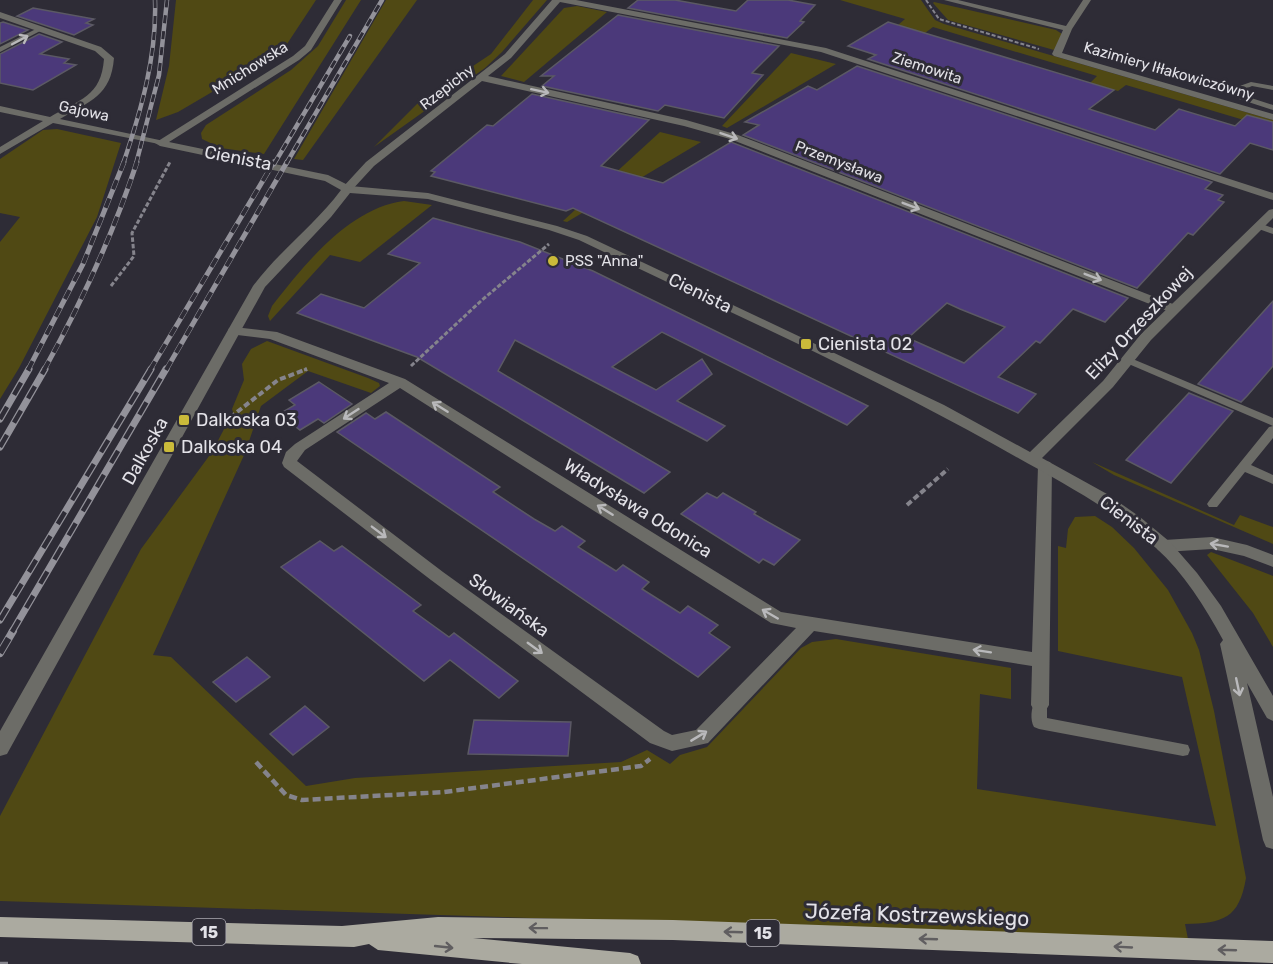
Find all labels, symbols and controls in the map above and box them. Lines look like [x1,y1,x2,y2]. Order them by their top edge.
one-way arrow [11,34,28,46]
street label: Mnichowska [209,38,291,98]
street label: Kazimiery Iłłakowiczówny [1082,38,1256,104]
street label: Ziemowita [890,48,964,88]
street label: Rzepichy [416,60,478,114]
one-way arrow [529,86,549,97]
street label: Gajowa [57,97,111,125]
one-way arrow [719,131,738,142]
street label: Przemysława [793,137,885,187]
street label: Cienista [203,141,273,175]
one-way arrow [901,201,920,212]
place label: PSS "Anna" [565,252,643,270]
marker: PSS "Anna" [546,254,560,268]
street label: Elizy Orzeszkowej [1081,262,1197,384]
street label: Cienista [665,268,735,318]
one-way arrow [1083,272,1102,283]
place label: Cienista 02 [818,333,912,355]
marker: Cienista 02 [799,337,813,351]
one-way arrow [432,400,449,412]
one-way arrow [343,408,360,420]
place label: Dalkoska 03 [196,409,297,431]
street label: Dalkoska [117,413,173,489]
marker: Dalkoska 03 [177,413,191,427]
place label: Dalkoska 04 [181,436,282,458]
marker: Dalkoska 04 [162,440,176,454]
street label: Władysława Odonica [560,453,716,563]
street label: Cienista [1095,491,1163,549]
one-way arrow [597,504,614,516]
one-way arrow [371,526,387,539]
one-way arrow [1210,539,1230,550]
street label: Słowiańska [464,568,554,642]
one-way arrow [762,607,779,619]
one-way arrow [527,642,543,655]
one-way arrow [973,645,993,656]
one-way arrow [1233,677,1244,696]
one-way arrow [690,730,707,742]
street label: Józefa Kostrzewskiego [804,898,1030,931]
road number: 15 [192,919,226,945]
road number: 15 [746,920,780,946]
one-way arrow [529,923,549,934]
one-way arrow [724,926,744,938]
one-way arrow [919,933,939,945]
one-way arrow [433,941,453,952]
one-way arrow [1114,941,1134,952]
one-way arrow [1218,944,1238,956]

